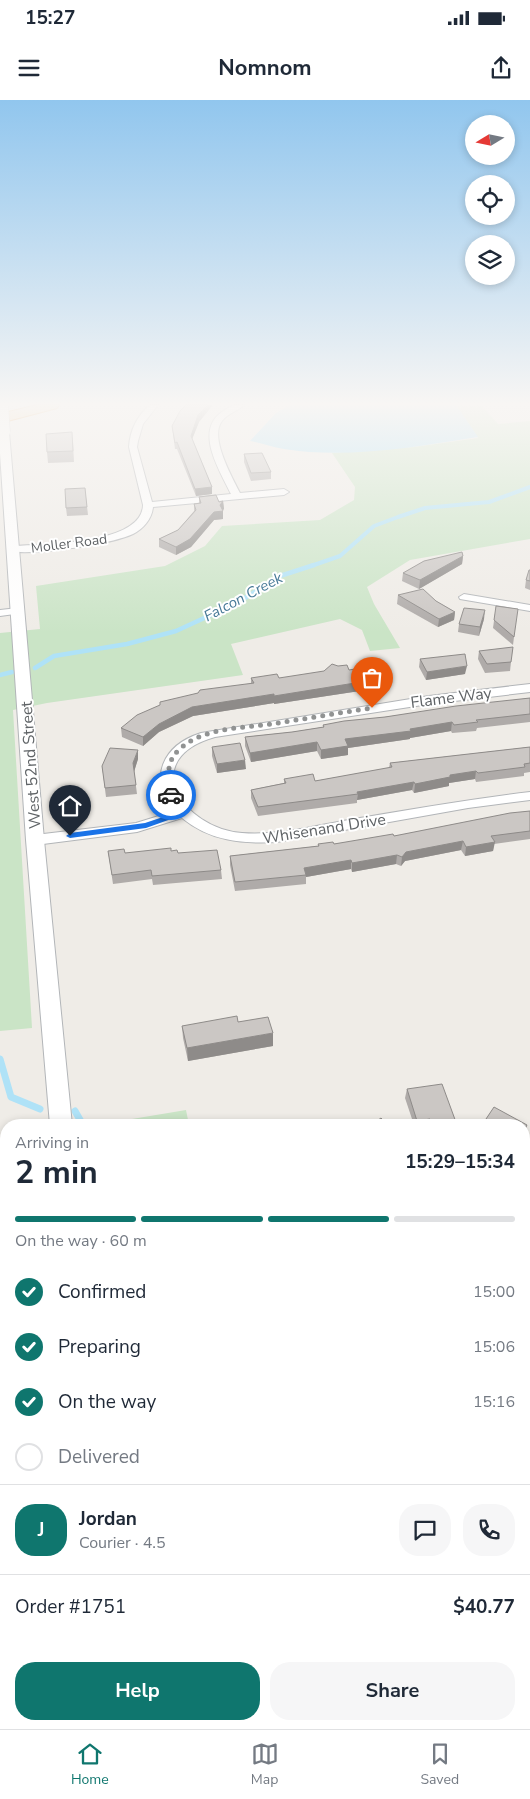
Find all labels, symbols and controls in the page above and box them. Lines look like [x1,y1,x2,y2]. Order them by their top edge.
text: 15:27 [25,5,75,31]
text: Nomnom [218,53,312,83]
icon: menu [15,54,43,82]
icon: share [487,54,515,82]
north arrow [465,115,515,165]
map controls [465,115,515,285]
button: locate [465,175,515,225]
button: layers [465,235,515,285]
street label: Moller Road [30,529,108,558]
water label: Falcon Creek [200,568,286,626]
pin [351,657,393,708]
icon: bag [358,664,386,692]
street label: Flame Way [409,682,494,714]
street label: West 52nd Street [16,700,46,829]
courier [146,770,196,820]
icon: car [157,781,185,809]
pin [49,785,91,836]
icon: home [56,792,84,820]
street label: Whisenand Drive [261,808,387,850]
text: Arriving in [15,1132,89,1154]
text: 15:29–15:34 [405,1149,515,1175]
text: 2 min [15,1151,98,1194]
text: On the way · 60 m [15,1230,147,1252]
icon: check [15,1278,43,1306]
text: Confirmed [58,1279,146,1305]
text: 15:00 [473,1281,515,1303]
icon: check [15,1333,43,1361]
text: Preparing [58,1334,141,1360]
text: 15:06 [473,1336,515,1358]
icon: check [15,1388,43,1416]
text: On the way [58,1389,156,1415]
text: 15:16 [473,1391,515,1413]
text: Delivered [58,1444,140,1470]
button: chat [399,1504,451,1556]
button: phone [463,1504,515,1556]
text: Jordan [79,1506,137,1532]
text: J [38,1517,44,1543]
text: Courier · 4.5 [79,1532,165,1554]
text: Order #1751 [15,1594,126,1620]
text: $40.77 [453,1594,515,1620]
button: Help [15,1662,260,1720]
button: Share [270,1662,515,1720]
tab: Home [71,1740,109,1789]
tab: Map [251,1740,279,1789]
tab: Saved [420,1740,459,1789]

